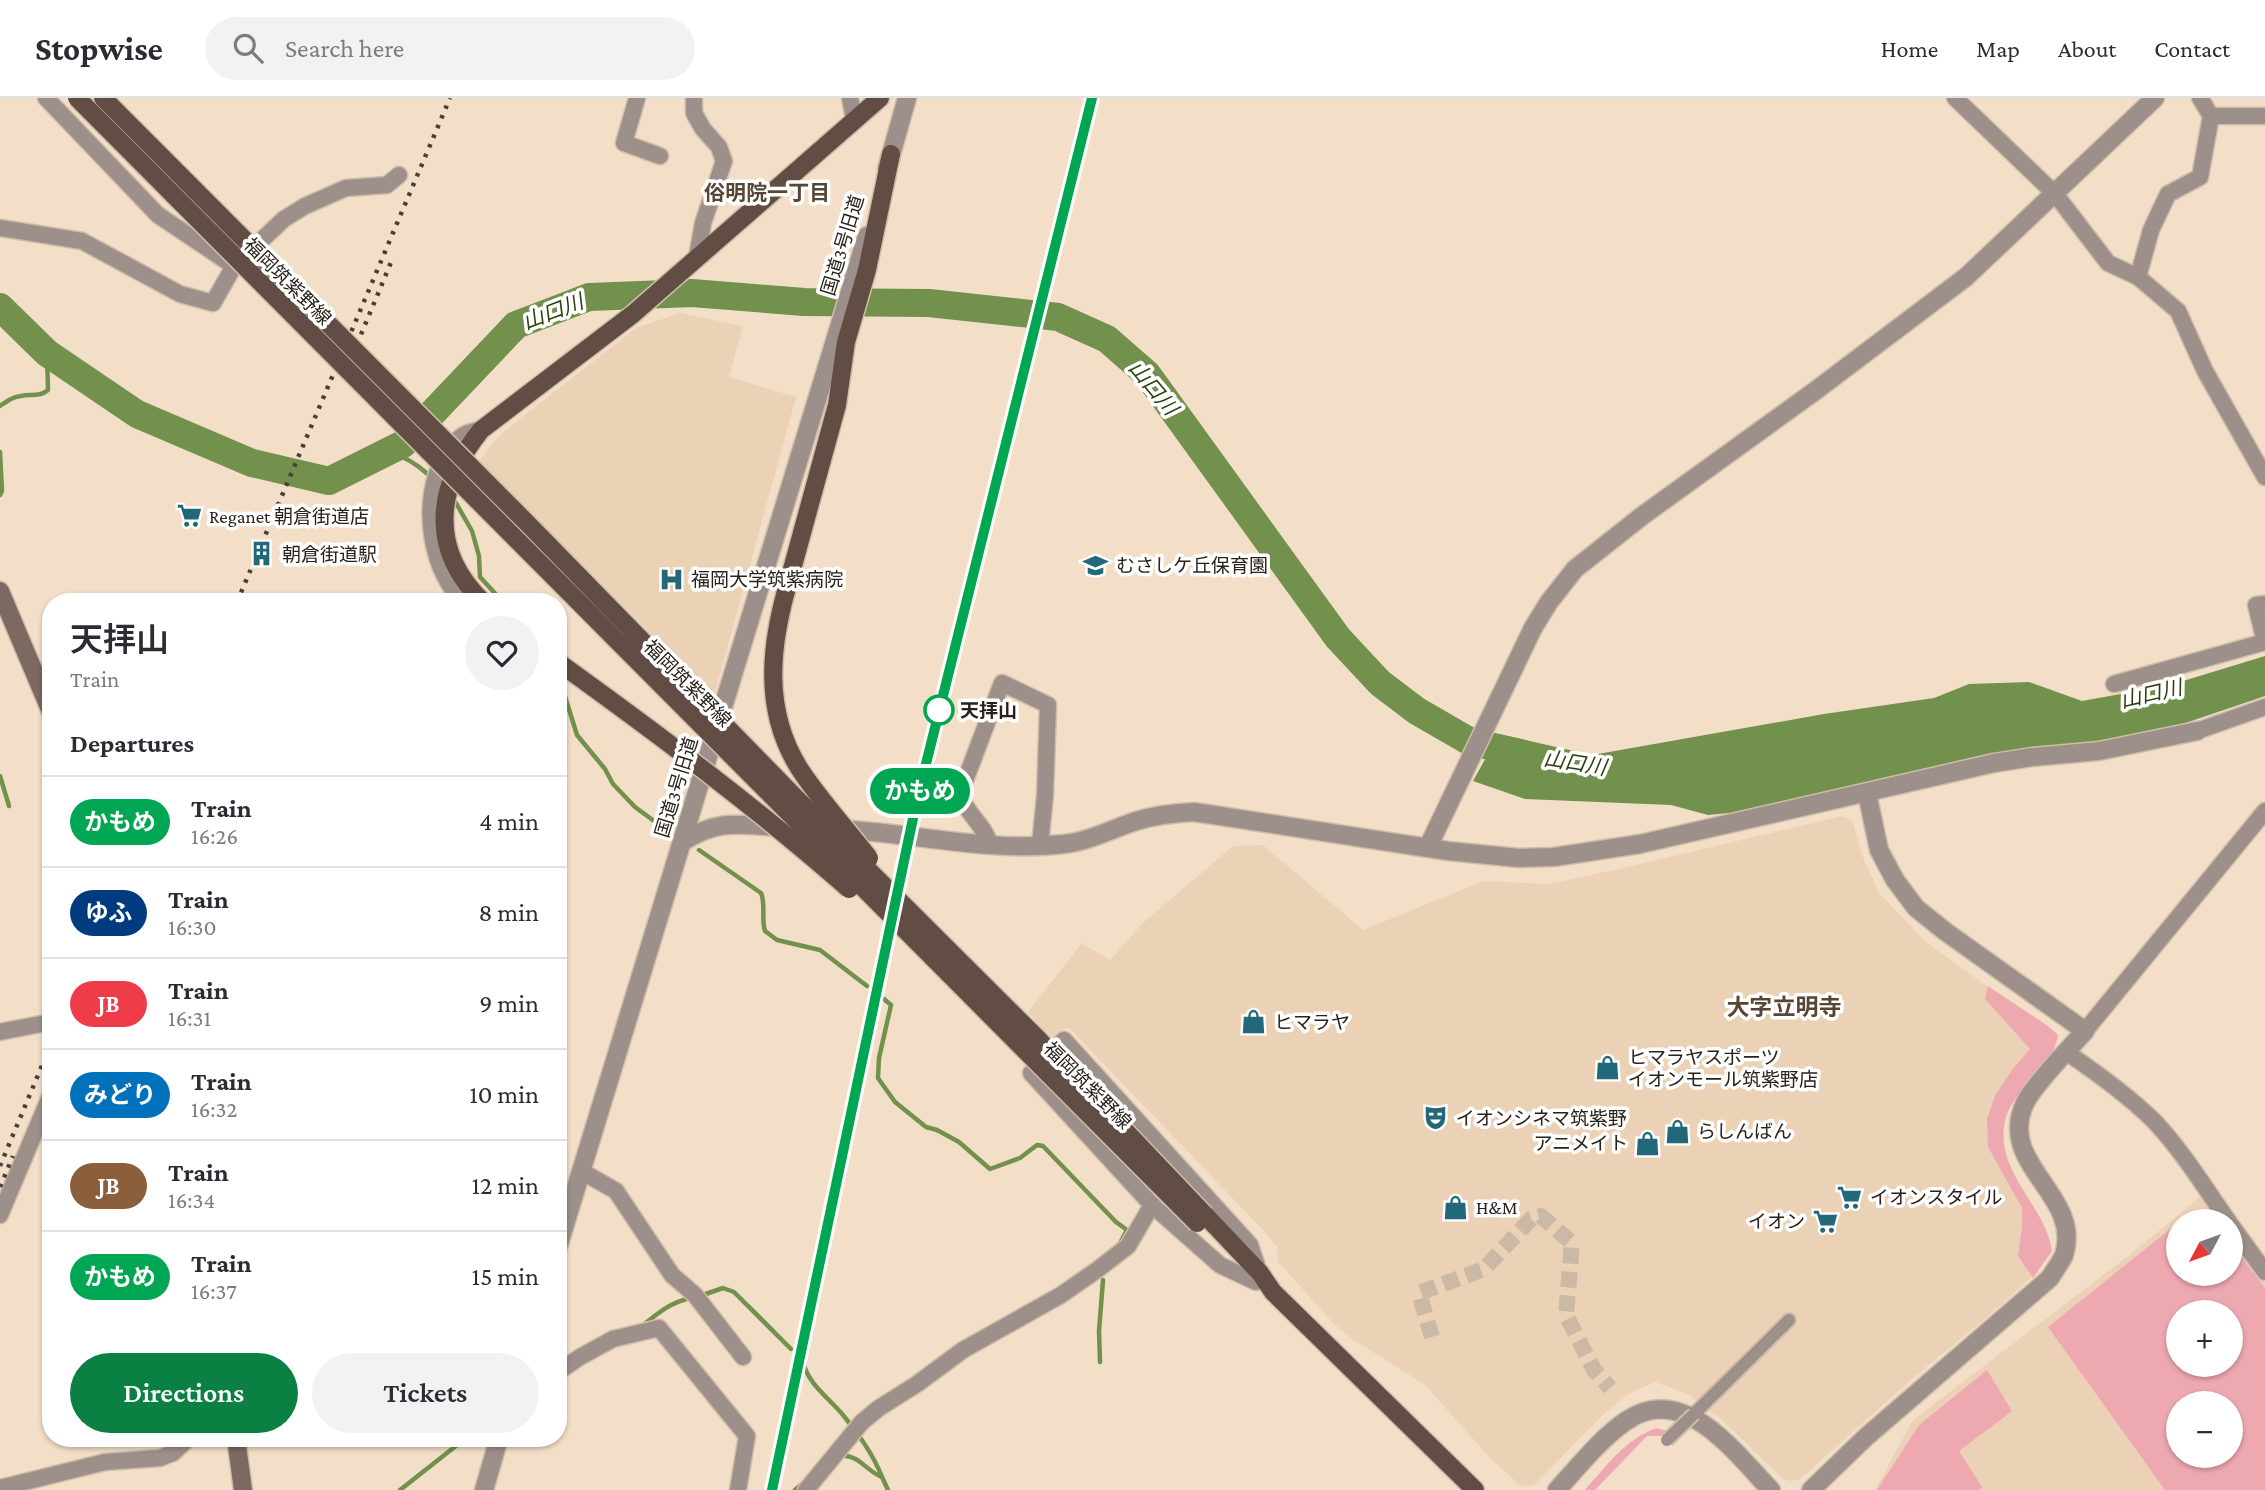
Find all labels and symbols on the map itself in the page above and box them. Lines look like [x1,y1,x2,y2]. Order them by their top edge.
district label: 俗明院一丁目 [704,181,830,205]
street label: 国道3号旧道 [817,192,868,298]
street label: 福岡筑紫野線 [240,234,335,329]
water label: 山口川 [519,289,589,334]
water label: 山口川 [1124,356,1184,421]
supermarket icon: Reganet 朝倉街道店 [175,502,203,530]
place label: Reganet 朝倉街道店 [209,506,369,527]
building icon: 朝倉街道駅 [248,540,276,568]
place label: 朝倉街道駅 [282,544,377,565]
school or university icon: むさしケ丘保育園 [1082,551,1110,579]
place label: むさしケ丘保育園 [1116,555,1268,576]
hospital icon: 福岡大学筑紫病院 [657,565,685,593]
place label: 福岡大学筑紫病院 [691,569,843,590]
street label: 福岡筑紫野線 [640,636,735,731]
water label: 山口川 [2118,675,2186,713]
marker: 天拝山 [924,695,954,725]
place label: 天拝山 [960,700,1017,721]
street label: 国道3号旧道 [651,734,702,840]
water label: 山口川 [1542,746,1610,780]
line badge: かもめ [880,768,960,814]
district label: 大字立明寺 [1727,994,1842,1020]
shop icon: ヒマラヤ [1240,1008,1268,1036]
place label: ヒマラヤ [1274,1012,1350,1033]
street label: 福岡筑紫野線 [1040,1038,1135,1133]
place label: ヒマラヤスポーツ イオンモール筑紫野店 [1628,1047,1818,1090]
shop icon: ヒマラヤスポーツ イオンモール筑紫野店 [1594,1054,1622,1082]
theatre icon: イオンシネマ筑紫野 [1422,1104,1450,1132]
place label: イオンシネマ筑紫野 [1456,1108,1627,1129]
shop icon: らしんばん [1663,1117,1691,1145]
place label: らしんばん [1697,1121,1792,1142]
shop icon: アニメイト [1634,1129,1662,1157]
place label: アニメイト [1533,1133,1628,1154]
supermarket icon: イオンスタイル [1836,1183,1864,1211]
place label: イオンスタイル [1870,1187,2003,1208]
shop icon: H&M [1442,1193,1470,1221]
place label: H&M [1476,1197,1517,1218]
supermarket icon: イオン [1811,1207,1839,1235]
north arrow [2166,1209,2244,1286]
place label: イオン [1748,1211,1805,1232]

